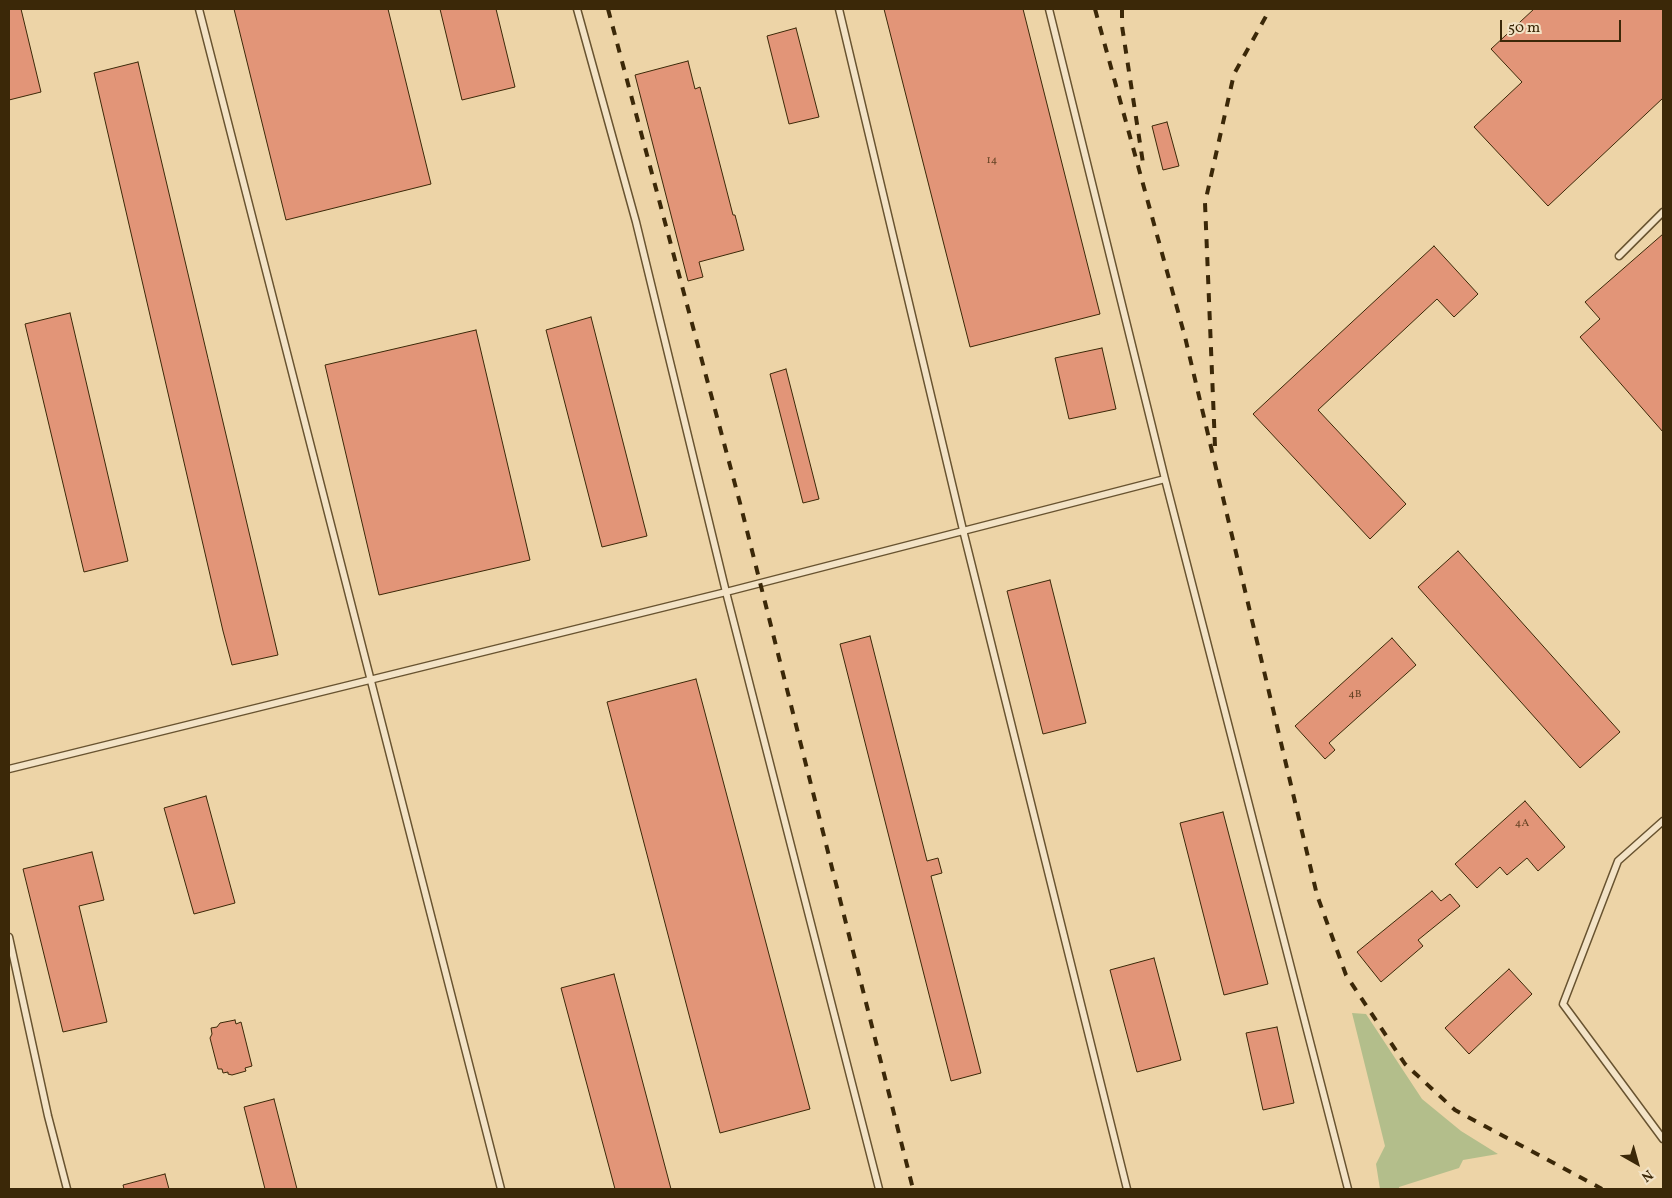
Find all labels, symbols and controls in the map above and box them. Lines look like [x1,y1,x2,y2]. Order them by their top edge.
scale bar [1502,10,1623,42]
text: 50 m [1508,18,1540,39]
house number: 14 [987,154,997,168]
house number: 4В [1348,688,1362,702]
house number: 4А [1515,817,1529,831]
north arrow [1612,1138,1662,1188]
text: N [1637,1165,1656,1186]

